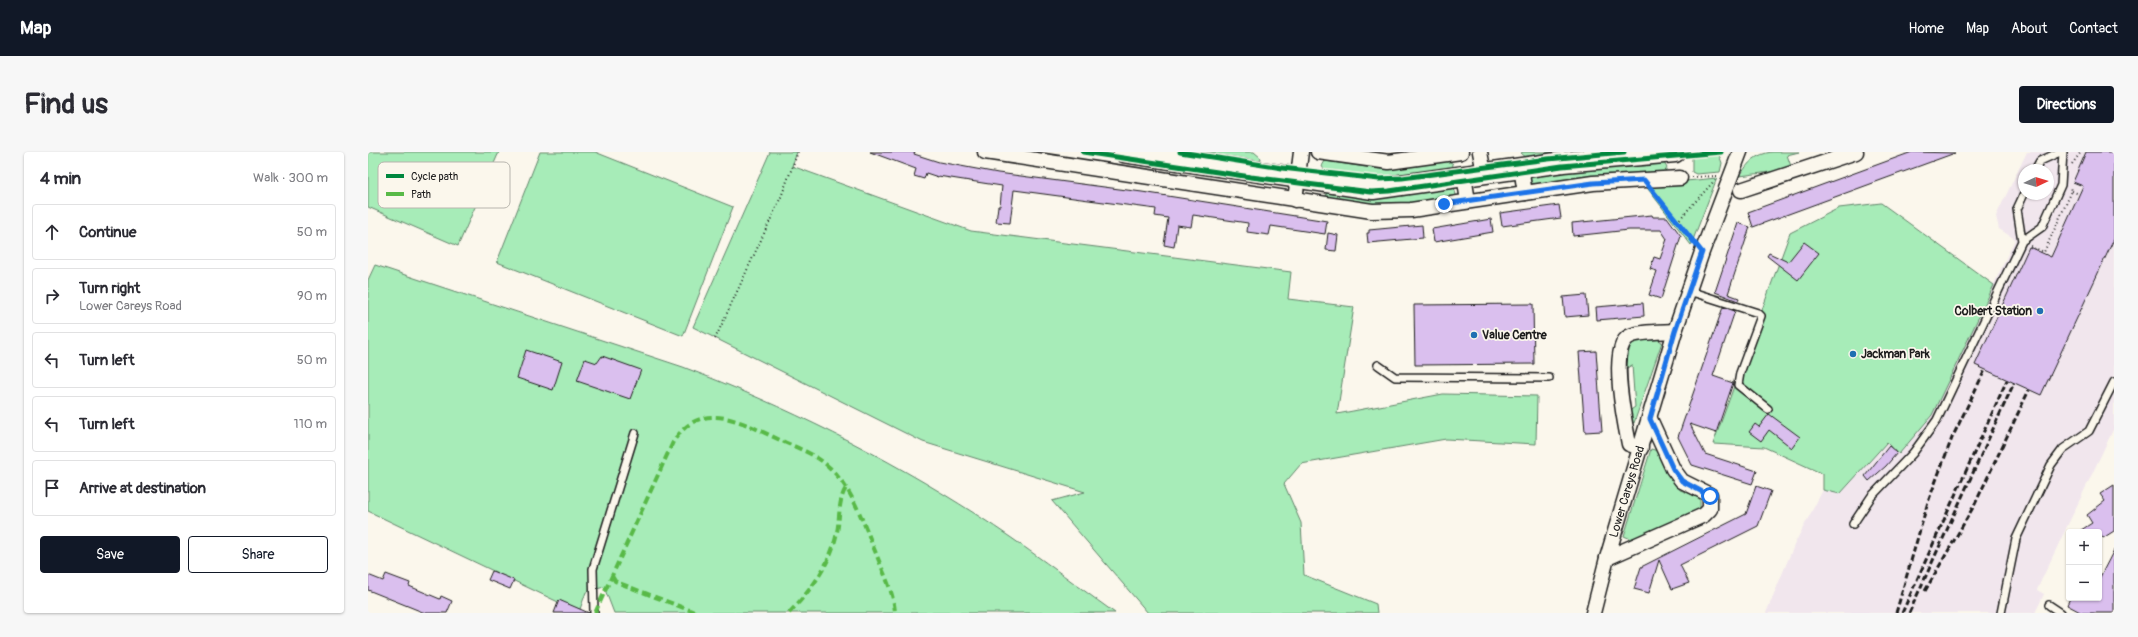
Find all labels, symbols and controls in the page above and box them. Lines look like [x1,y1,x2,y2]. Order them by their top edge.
text: Map [20,16,51,40]
text: Home [1909,20,1944,37]
text: Map [1966,20,1989,37]
text: About [2011,20,2047,37]
text: Contact [2069,20,2118,37]
button: Directions [2019,86,2114,123]
text: Find us [24,87,108,122]
legend [378,162,510,208]
north arrow [2018,164,2054,200]
text: 4 min [40,168,81,189]
text: Walk · 300 m [253,170,328,186]
text: Cycle path [411,170,458,183]
text: Path [411,188,431,201]
route end [1435,195,1453,213]
icon: ahead [41,221,63,243]
text: Continue [79,223,137,242]
text: 50 m [297,224,327,240]
text: Turn right [79,279,140,298]
icon: right [41,285,63,307]
text: 90 m [297,288,327,304]
text: Lower Careys Road [79,298,182,314]
place label: Colbert Station [1955,304,2032,319]
marker: Colbert Station [2035,306,2045,316]
place label: Value Centre [1482,328,1548,343]
marker: Value Centre [1469,330,1479,340]
place label: Jackman Park [1861,347,1931,362]
icon: left [41,349,63,371]
marker: Jackman Park [1848,349,1858,359]
text: Turn left [79,351,135,370]
text: 50 m [297,352,327,368]
icon: left [41,413,63,435]
text: Turn left [79,415,135,434]
text: 110 m [294,416,327,432]
street label: Lower Careys Road [1607,444,1648,539]
icon: arrive [41,477,63,499]
text: Arrive at destination [79,479,206,498]
route start [1701,487,1719,505]
map controls [2066,529,2102,601]
button: + [2066,529,2102,565]
button: Save [40,536,180,573]
button: Share [188,536,328,573]
button: − [2066,565,2102,601]

